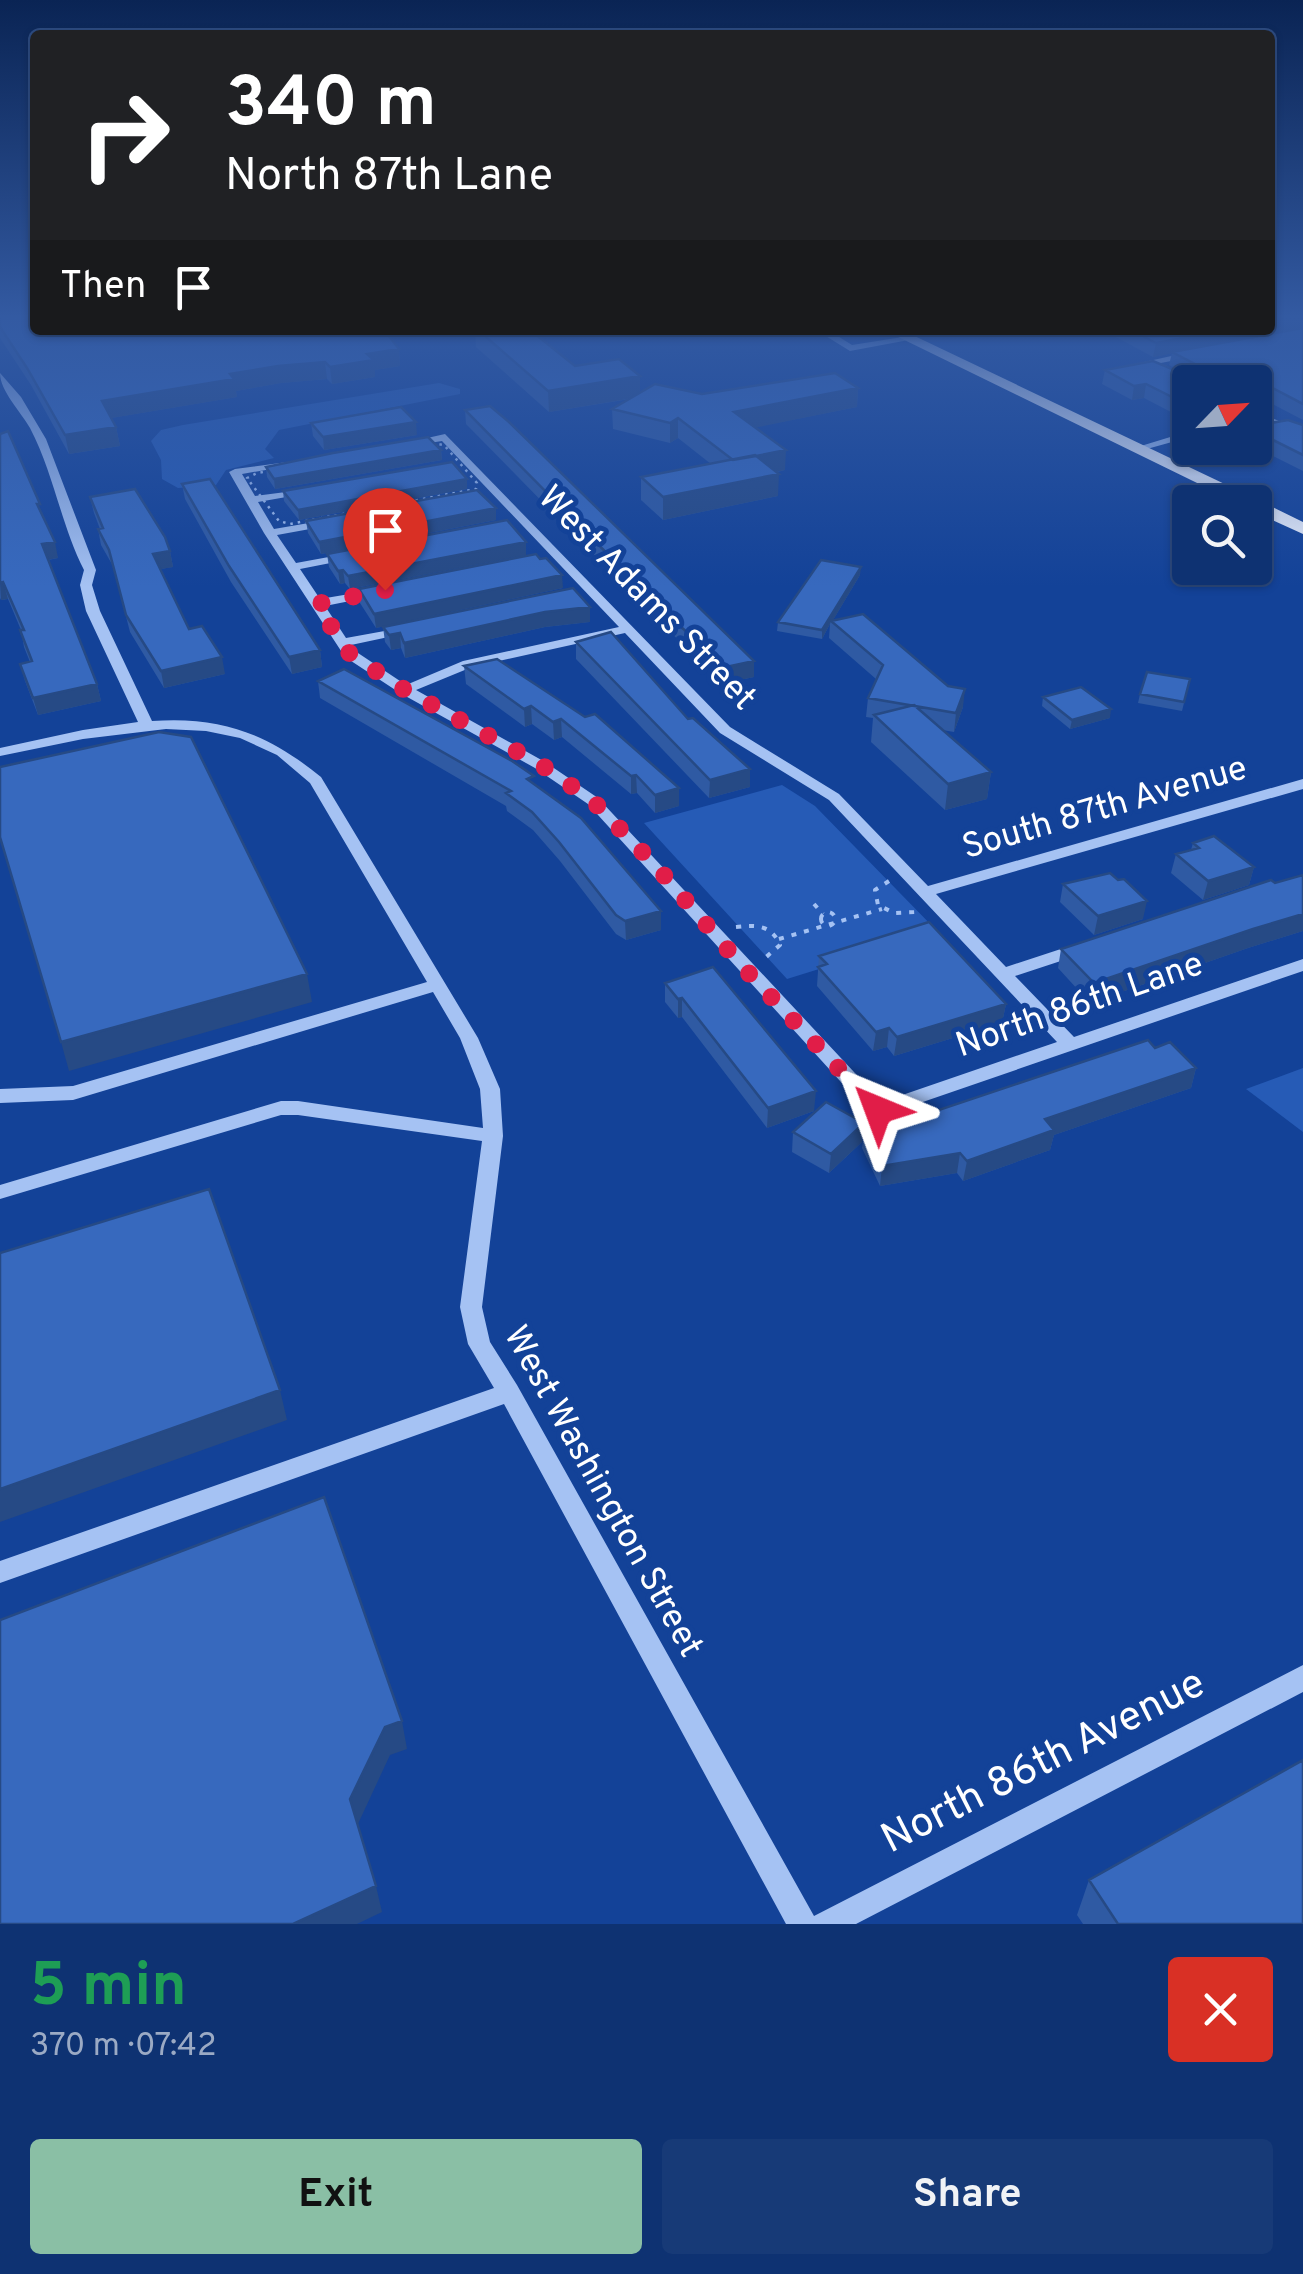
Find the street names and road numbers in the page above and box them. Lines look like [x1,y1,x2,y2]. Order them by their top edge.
street label: West Adams Street [527,477,765,721]
street label: South 87th Avenue [957,747,1253,871]
street label: North 86th Lane [950,943,1210,1069]
street label: West Washington Street [492,1318,712,1666]
street label: North 86th Avenue [873,1658,1215,1868]

